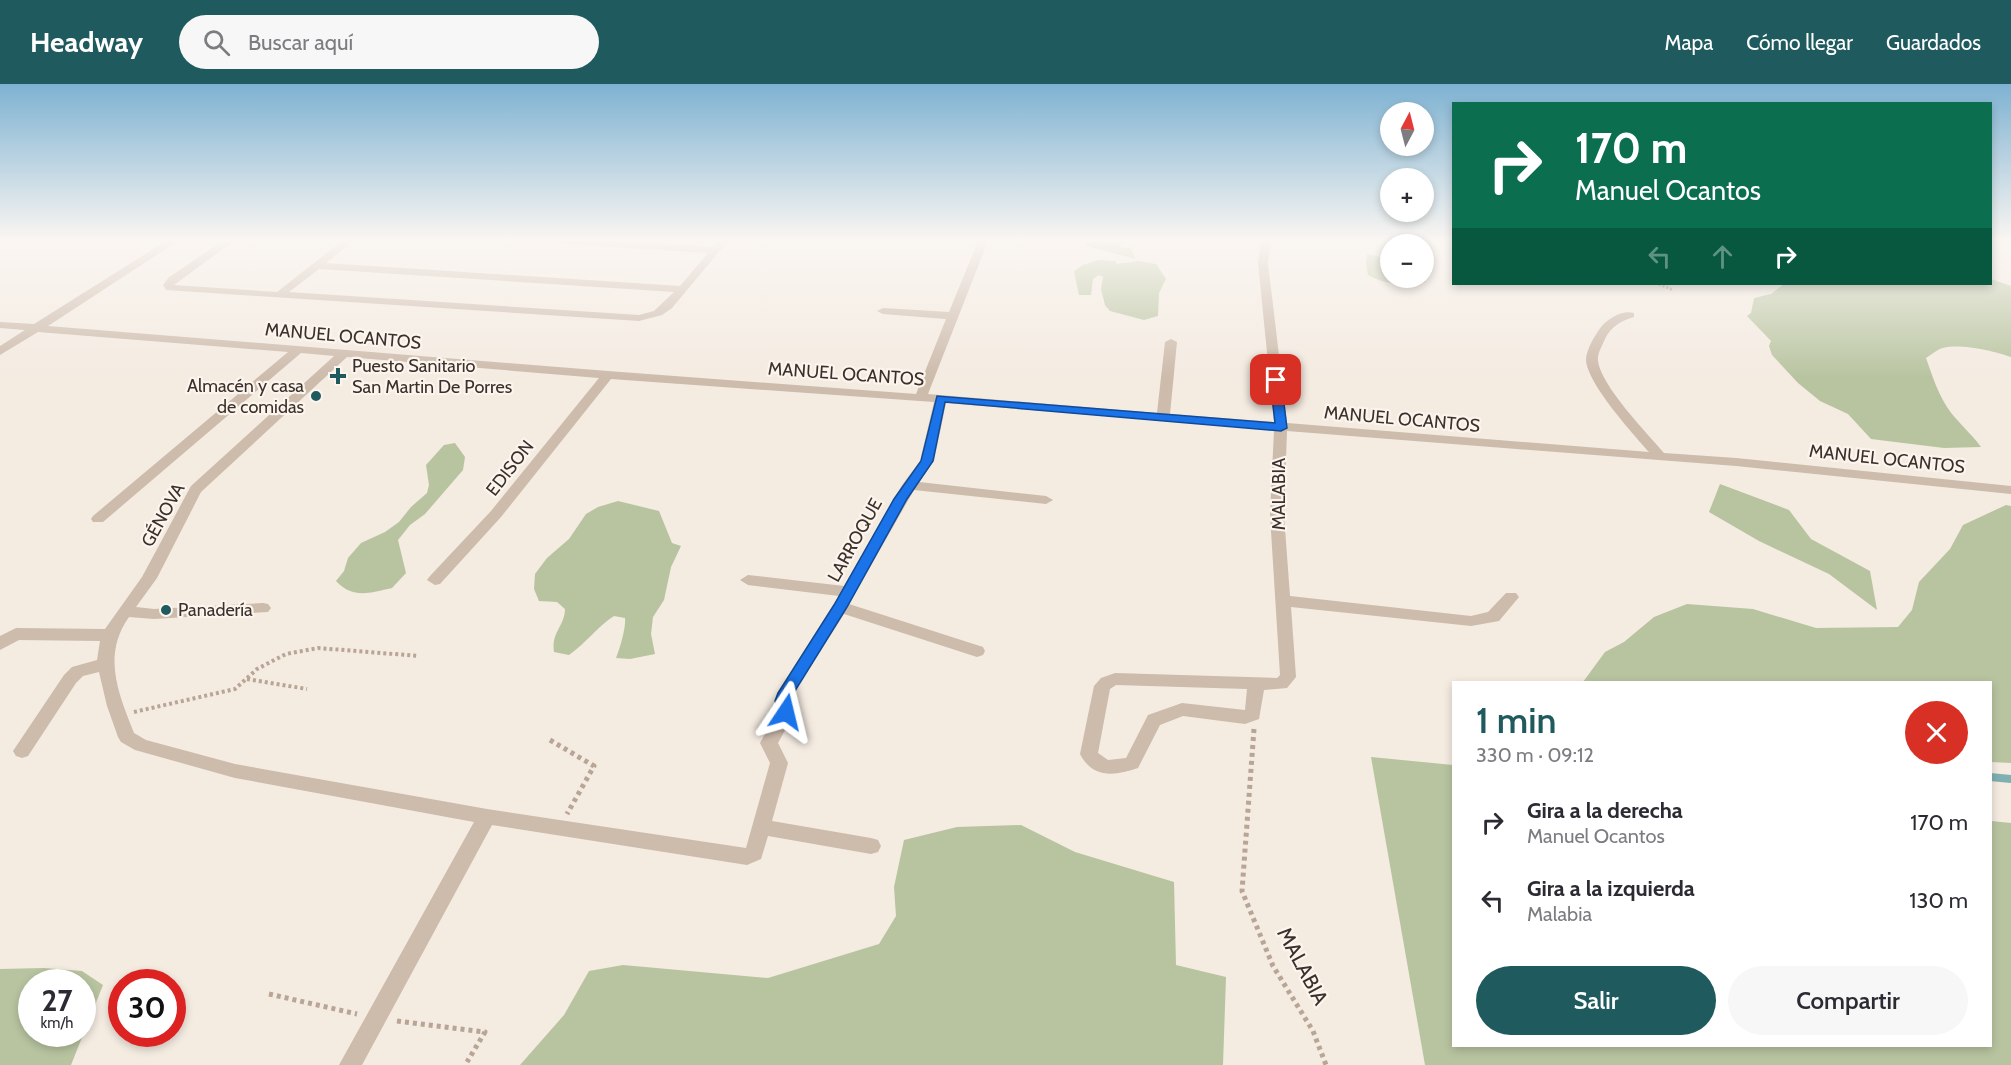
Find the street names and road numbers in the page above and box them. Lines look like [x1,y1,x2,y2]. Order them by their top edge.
street label: MANUEL OCANTOS [264,318,422,354]
street label: MANUEL OCANTOS [767,358,925,390]
street label: MANUEL OCANTOS [1323,401,1481,437]
street label: EDISON [481,436,539,500]
street label: MANUEL OCANTOS [1808,440,1966,478]
street label: MALABIA [1268,458,1290,530]
street label: GÉNOVA [137,479,189,551]
street label: LARROQUE [823,494,887,586]
street label: MALABIA [1272,923,1334,1009]

